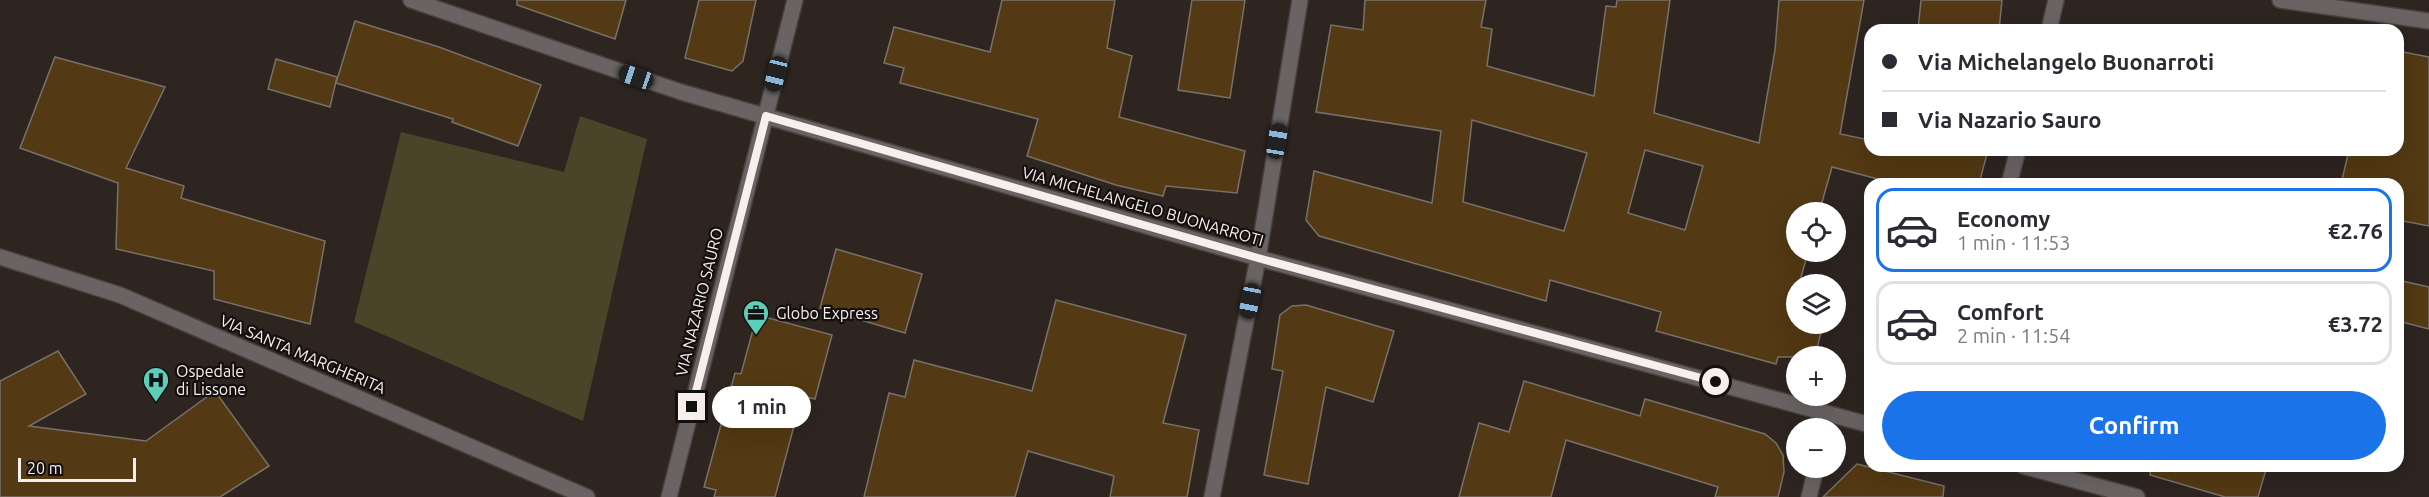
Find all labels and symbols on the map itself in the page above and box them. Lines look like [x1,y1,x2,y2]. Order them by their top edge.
car [763,54,789,94]
car [616,63,656,91]
car [1265,122,1289,160]
street label: VIA MICHELANGELO BUONARROTI [1020,163,1266,249]
street label: VIA NAZARIO SAURO [672,226,726,378]
car [1238,282,1262,320]
office icon: Globo Express [741,298,771,336]
place label: Globo Express [776,304,878,322]
street label: VIA SANTA MARGHERITA [218,311,389,397]
place label: Ospedale di Lissone [176,362,246,398]
hospital icon: Ospedale di Lissone [141,365,171,403]
route start [1702,368,1729,395]
callout: 1 min [713,386,812,428]
route end [678,393,705,420]
scale bar [18,455,136,482]

